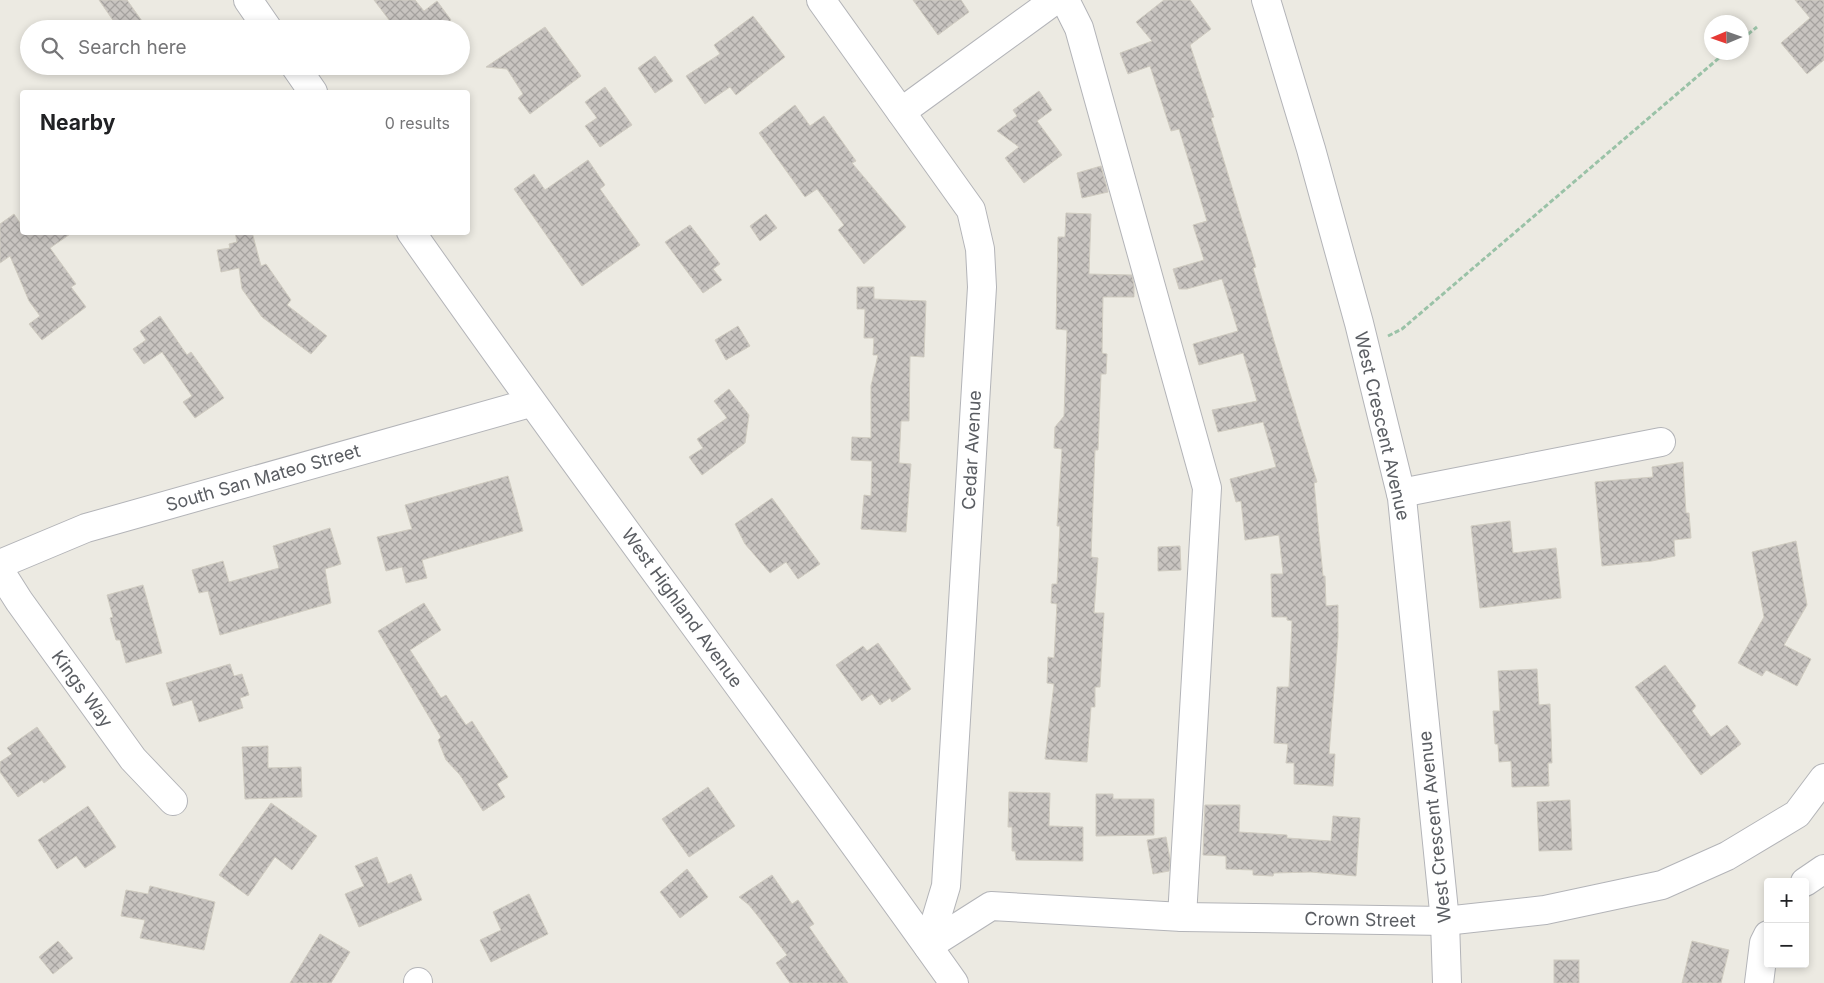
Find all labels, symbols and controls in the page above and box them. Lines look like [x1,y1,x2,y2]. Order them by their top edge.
north arrow [1704,15,1749,60]
search box [20,20,470,75]
icon: search [38,34,66,62]
text: Search here [78,36,187,59]
text: Nearby [40,110,115,135]
text: 0 results [385,113,450,133]
street label: West Crescent Avenue [1351,330,1414,522]
street label: Cedar Avenue [958,390,985,510]
street label: South San Mateo Street [163,440,363,515]
street label: West Highland Avenue [618,524,747,691]
street label: Kings Way [48,646,117,731]
street label: West Crescent Avenue [1414,730,1455,924]
map controls [1764,878,1809,968]
button: + [1764,878,1809,923]
street label: Crown Street [1304,908,1416,931]
button: − [1764,923,1809,968]

